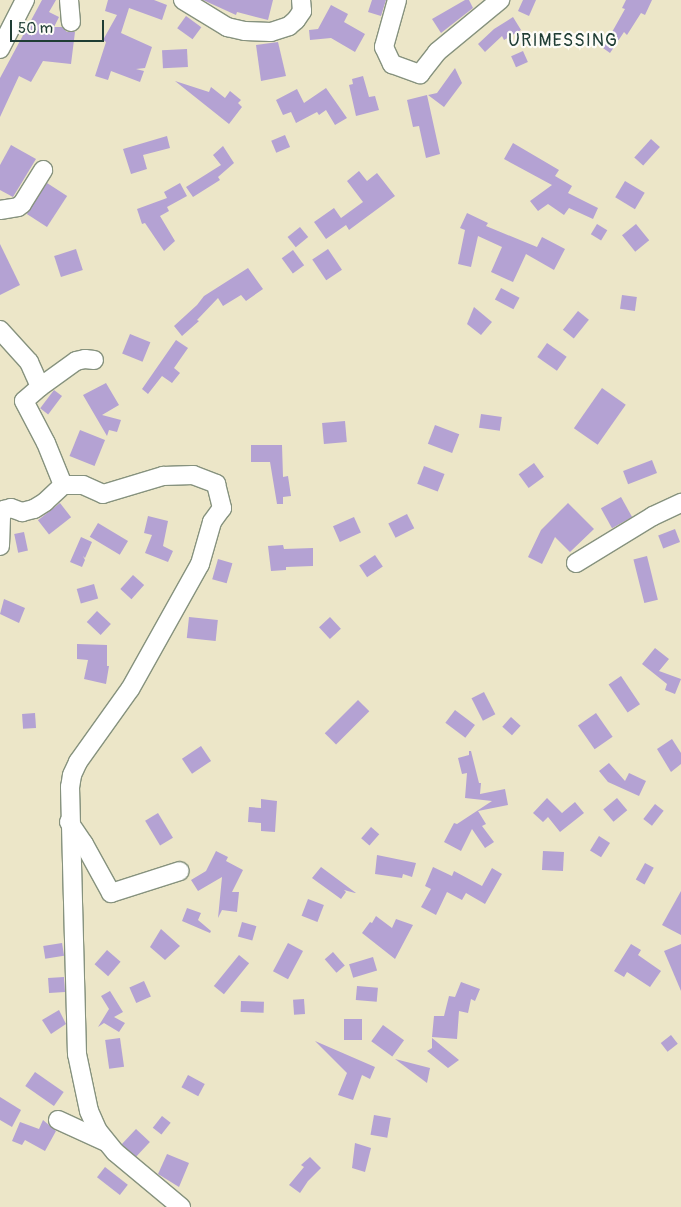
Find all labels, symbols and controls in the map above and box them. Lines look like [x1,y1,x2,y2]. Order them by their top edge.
scale bar [12,10,106,42]
text: 50 m [18,19,53,38]
district label: URIMESSING [507,30,619,52]

